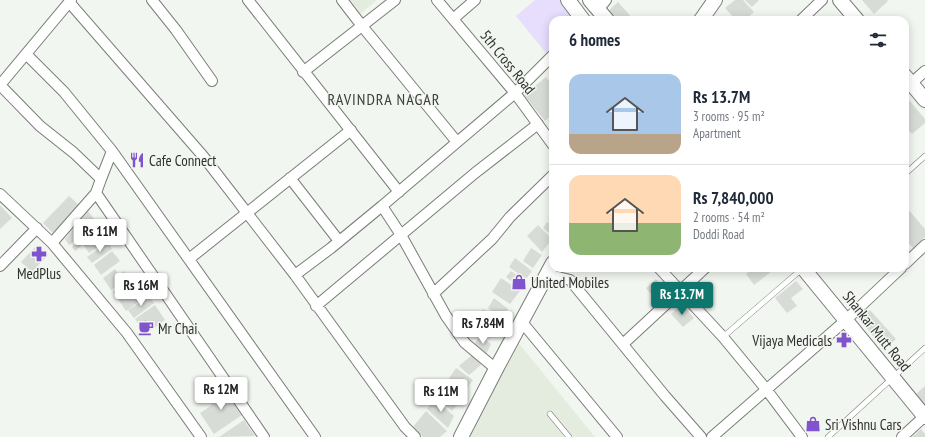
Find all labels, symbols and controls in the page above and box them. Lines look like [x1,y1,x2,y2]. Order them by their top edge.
street label: 5th Cross Road [476,26,540,98]
text: 6 homes [569,29,620,51]
icon: filters [867,29,889,51]
text: Rs 13.7M [693,86,750,108]
district label: RAVINDRA NAGAR [327,89,441,109]
icon: home [601,90,649,138]
text: 3 rooms · 95 m² [693,108,765,125]
text: Apartment [693,125,741,142]
restaurant icon: Cafe Connect [128,151,146,169]
place label: Cafe Connect [149,151,216,170]
text: Rs 7,840,000 [693,187,774,209]
icon: home [601,191,649,239]
text: 2 rooms · 54 m² [693,209,765,226]
pin: Rs 11M [67,219,133,253]
text: Rs 11M [83,223,117,240]
text: Doddi Road [693,226,744,243]
pharmacy icon: MedPlus [30,245,48,263]
place label: MedPlus [17,264,61,283]
pin: Rs 16M [108,273,174,307]
shop icon: United Mobiles [510,273,528,291]
place label: United Mobiles [531,273,609,292]
text: Rs 16M [124,277,158,294]
pin: Rs 13.7M [641,282,723,316]
text: Rs 13.7M [660,286,704,303]
street label: Shankar Mutt Road [839,287,915,375]
pin: Rs 7.84M [442,311,524,345]
text: Rs 7.84M [462,315,504,332]
cafe icon: Mr Chai [137,319,155,337]
place label: Mr Chai [158,319,198,338]
place label: Vijaya Medicals [751,331,832,350]
pharmacy icon: Vijaya Medicals [835,331,853,349]
pin: Rs 12M [188,377,254,411]
pin: Rs 11M [408,379,474,413]
text: Rs 12M [204,381,238,398]
text: Rs 11M [424,383,458,400]
shop icon: Sri Vishnu Cars [804,415,822,433]
place label: Sri Vishnu Cars [825,415,902,434]

